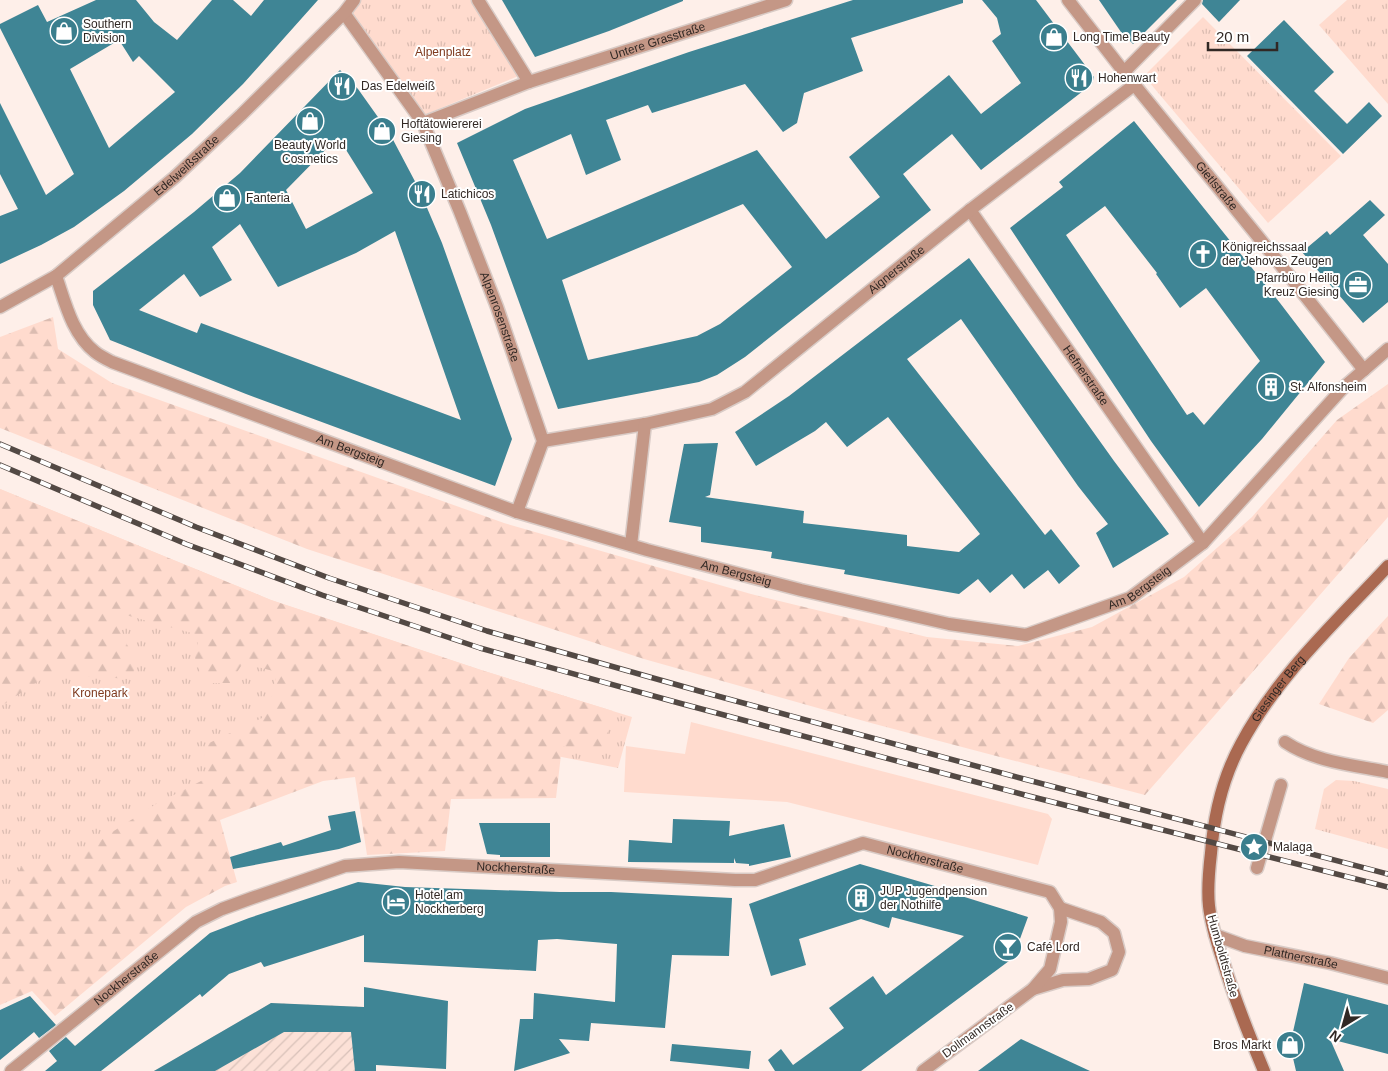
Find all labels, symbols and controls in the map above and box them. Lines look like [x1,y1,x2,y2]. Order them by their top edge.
shop icon: Southern Division [49,16,79,46]
place label: Southern Division [83,17,132,45]
street label: Untere Grasstraße [608,19,707,63]
scale bar [1208,20,1277,52]
shop icon: Long Time Beauty [1039,22,1069,52]
text: 20 m [1216,28,1249,45]
place label: Long Time Beauty [1073,30,1170,44]
park label: Alpenplatz [415,45,471,59]
restaurant icon: Hohenwart [1064,63,1094,93]
restaurant icon: Das Edelweiß [327,71,357,101]
place label: Hohenwart [1098,71,1157,85]
place label: Das Edelweiß [361,79,435,93]
shop icon: Beauty World Cosmetics [295,106,325,136]
shop icon: Hoftätowiererei Giesing [367,116,397,146]
place label: Hoftätowiererei Giesing [401,117,482,145]
street label: Edelweißstraße [151,132,222,199]
place label: Beauty World Cosmetics [274,138,346,166]
street label: Gietlstraße [1193,159,1241,213]
restaurant icon: Latichicos [407,179,437,209]
shop icon: Fanteria [212,183,242,213]
place label: Latichicos [441,187,494,201]
place label: Fanteria [246,191,290,205]
church icon: Königreichssaal der Jehovas Zeugen [1188,239,1218,269]
place label: Königreichssaal der Jehovas Zeugen [1222,240,1331,268]
street label: Aignerstraße [865,242,928,297]
street label: Alpenrosenstraße [477,270,522,364]
office icon: Pfarrbüro Heilig Kreuz Giesing [1343,270,1373,300]
place label: Pfarrbüro Heilig Kreuz Giesing [1256,271,1339,299]
street label: Hefnerstraße [1060,343,1112,409]
building icon: St. Alfonsheim [1256,372,1286,402]
place label: St. Alfonsheim [1290,380,1367,394]
street label: Am Bergsteig [314,431,387,469]
street label: Am Bergsteig [700,557,773,589]
street label: Am Bergsteig [1106,563,1173,612]
street label: Giesinger Berg [1248,653,1308,725]
park label: Kronepark [72,686,129,700]
place icon: Malaga [1239,832,1269,862]
place label: Malaga [1273,840,1313,854]
street label: Nockherstraße [885,843,965,876]
street label: Nockherstraße [476,859,556,877]
building icon: JUP Jugendpension der Nothilfe [846,883,876,913]
place label: JUP Jugendpension der Nothilfe [880,884,987,912]
hotel icon: Hotel am Nockherberg [381,887,411,917]
place label: Hotel am Nockherberg [415,888,484,916]
street label: Humboldtstraße [1205,913,1242,999]
bar icon: Café Lord [993,932,1023,962]
place label: Café Lord [1027,940,1080,954]
street label: Plattnerstraße [1263,943,1340,972]
street label: Nockherstraße [91,948,162,1008]
street label: Dollmannstraße [940,999,1017,1061]
north arrow [1318,1001,1368,1051]
text: N [1326,1027,1344,1046]
shop icon: Bros Markt [1275,1030,1305,1060]
place label: Bros Markt [1213,1038,1272,1052]

